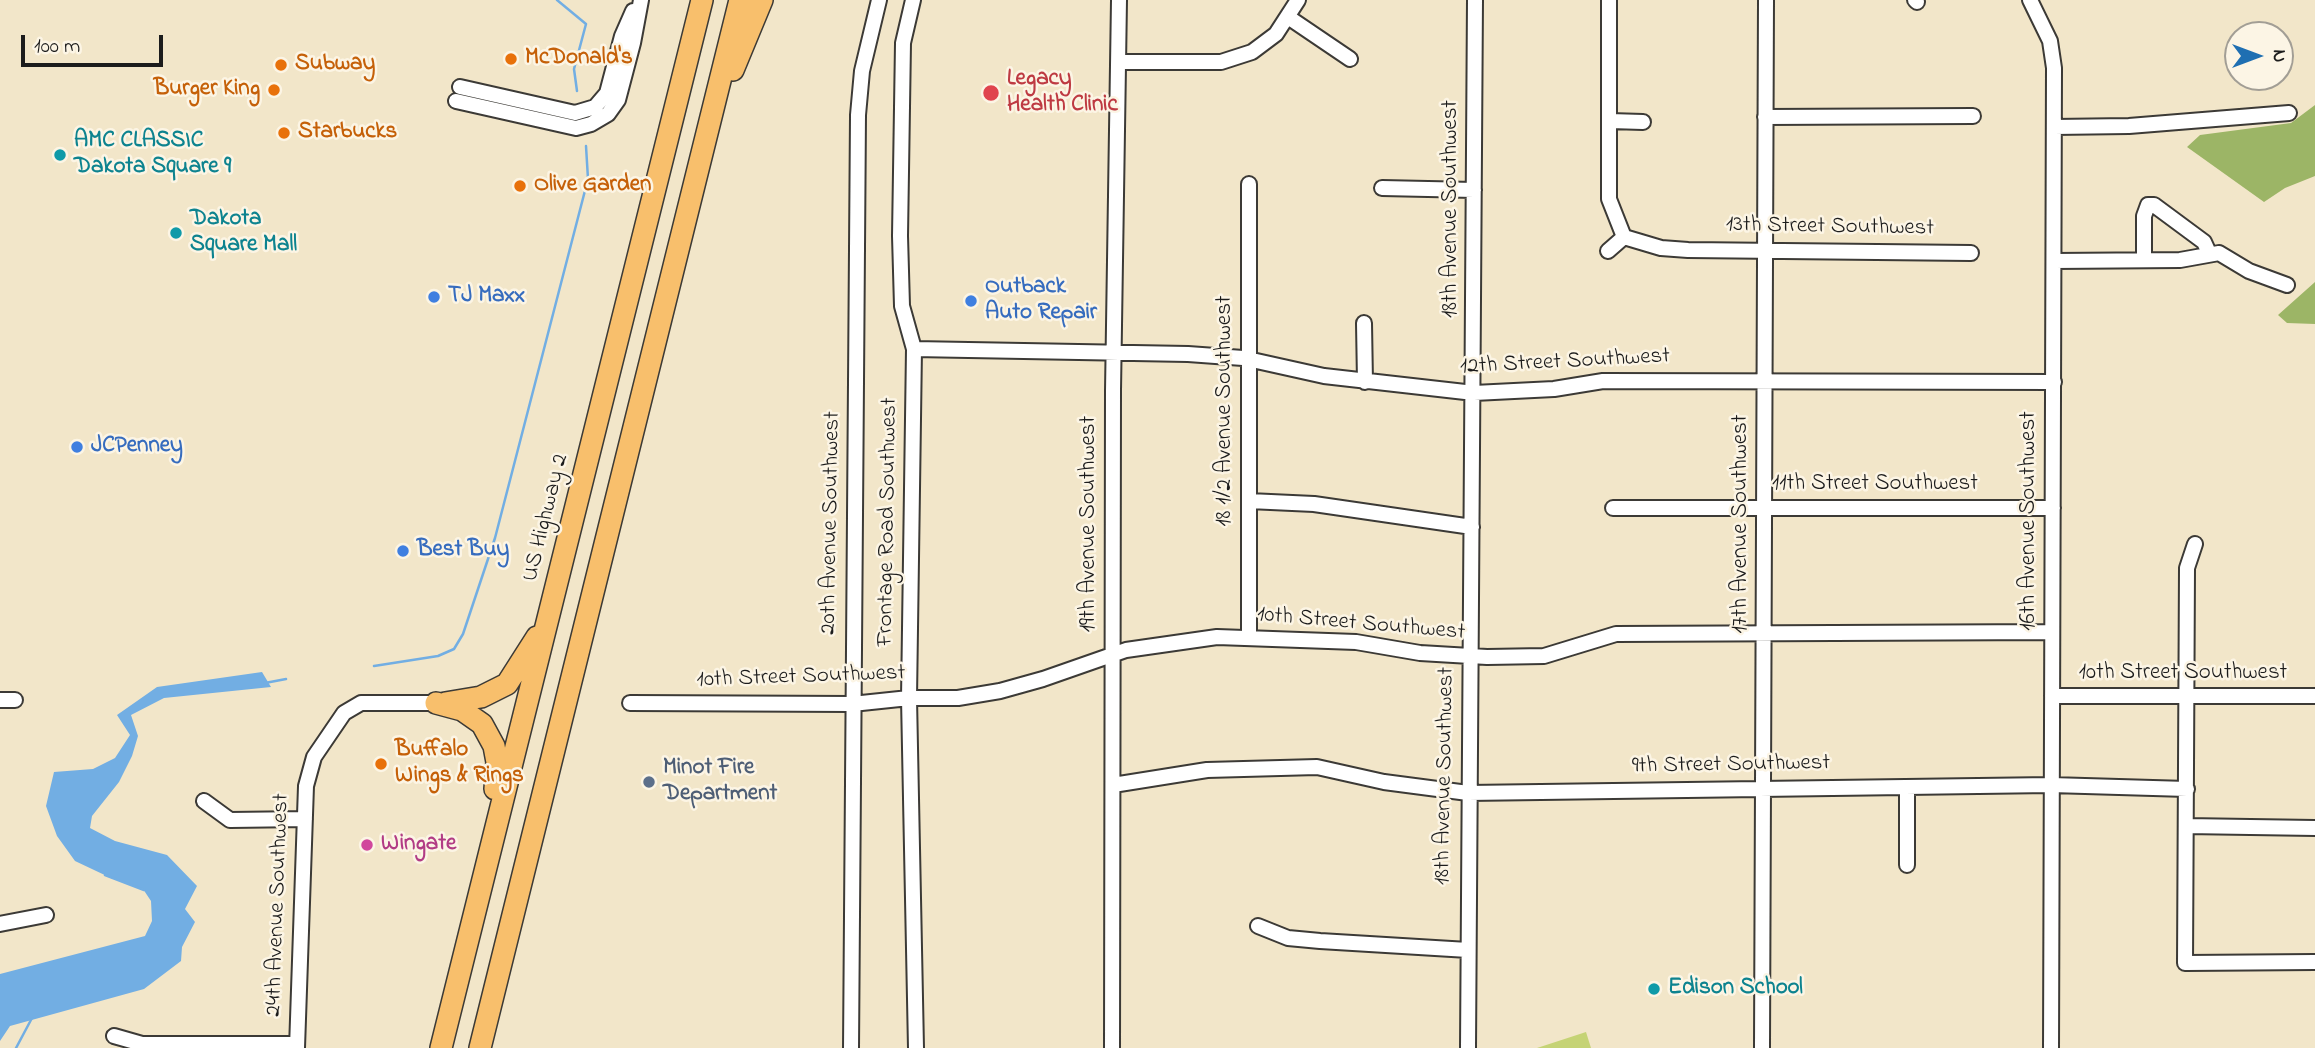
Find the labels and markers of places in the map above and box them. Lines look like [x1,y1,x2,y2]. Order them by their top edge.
place label: McDonald's [525,45,633,73]
place label: Subway [295,51,375,79]
marker: McDonald's [503,51,519,67]
marker: Subway [273,57,289,73]
place label: Legacy Health Clinic [1007,66,1118,120]
place label: Burger King [154,76,260,104]
marker: Burger King [266,82,282,98]
marker: Legacy Health Clinic [981,83,1001,103]
place label: Starbucks [298,119,397,147]
marker: Starbucks [276,125,292,141]
place label: AMC CLASSIC Dakota Square 9 [74,128,231,182]
marker: AMC CLASSIC Dakota Square 9 [52,147,68,163]
place label: Olive Garden [534,172,651,200]
marker: Olive Garden [512,178,528,194]
place label: Dakota Square Mall [190,206,297,260]
marker: Dakota Square Mall [168,225,184,241]
place label: Outback Auto Repair [985,274,1097,328]
place label: TJ Maxx [448,283,525,311]
marker: TJ Maxx [426,289,442,305]
marker: Outback Auto Repair [963,293,979,309]
place label: JCPenney [91,433,183,461]
marker: JCPenney [69,439,85,455]
place label: Best Buy [417,537,509,565]
marker: Best Buy [395,543,411,559]
place label: Buffalo Wings & Rings [395,737,524,791]
place label: Minot Fire Department [663,755,777,809]
marker: Buffalo Wings & Rings [373,756,389,772]
marker: Minot Fire Department [641,774,657,790]
place label: Wingate [381,831,456,859]
marker: Wingate [359,837,375,853]
place label: Edison School [1668,975,1803,1003]
marker: Edison School [1646,981,1662,997]

